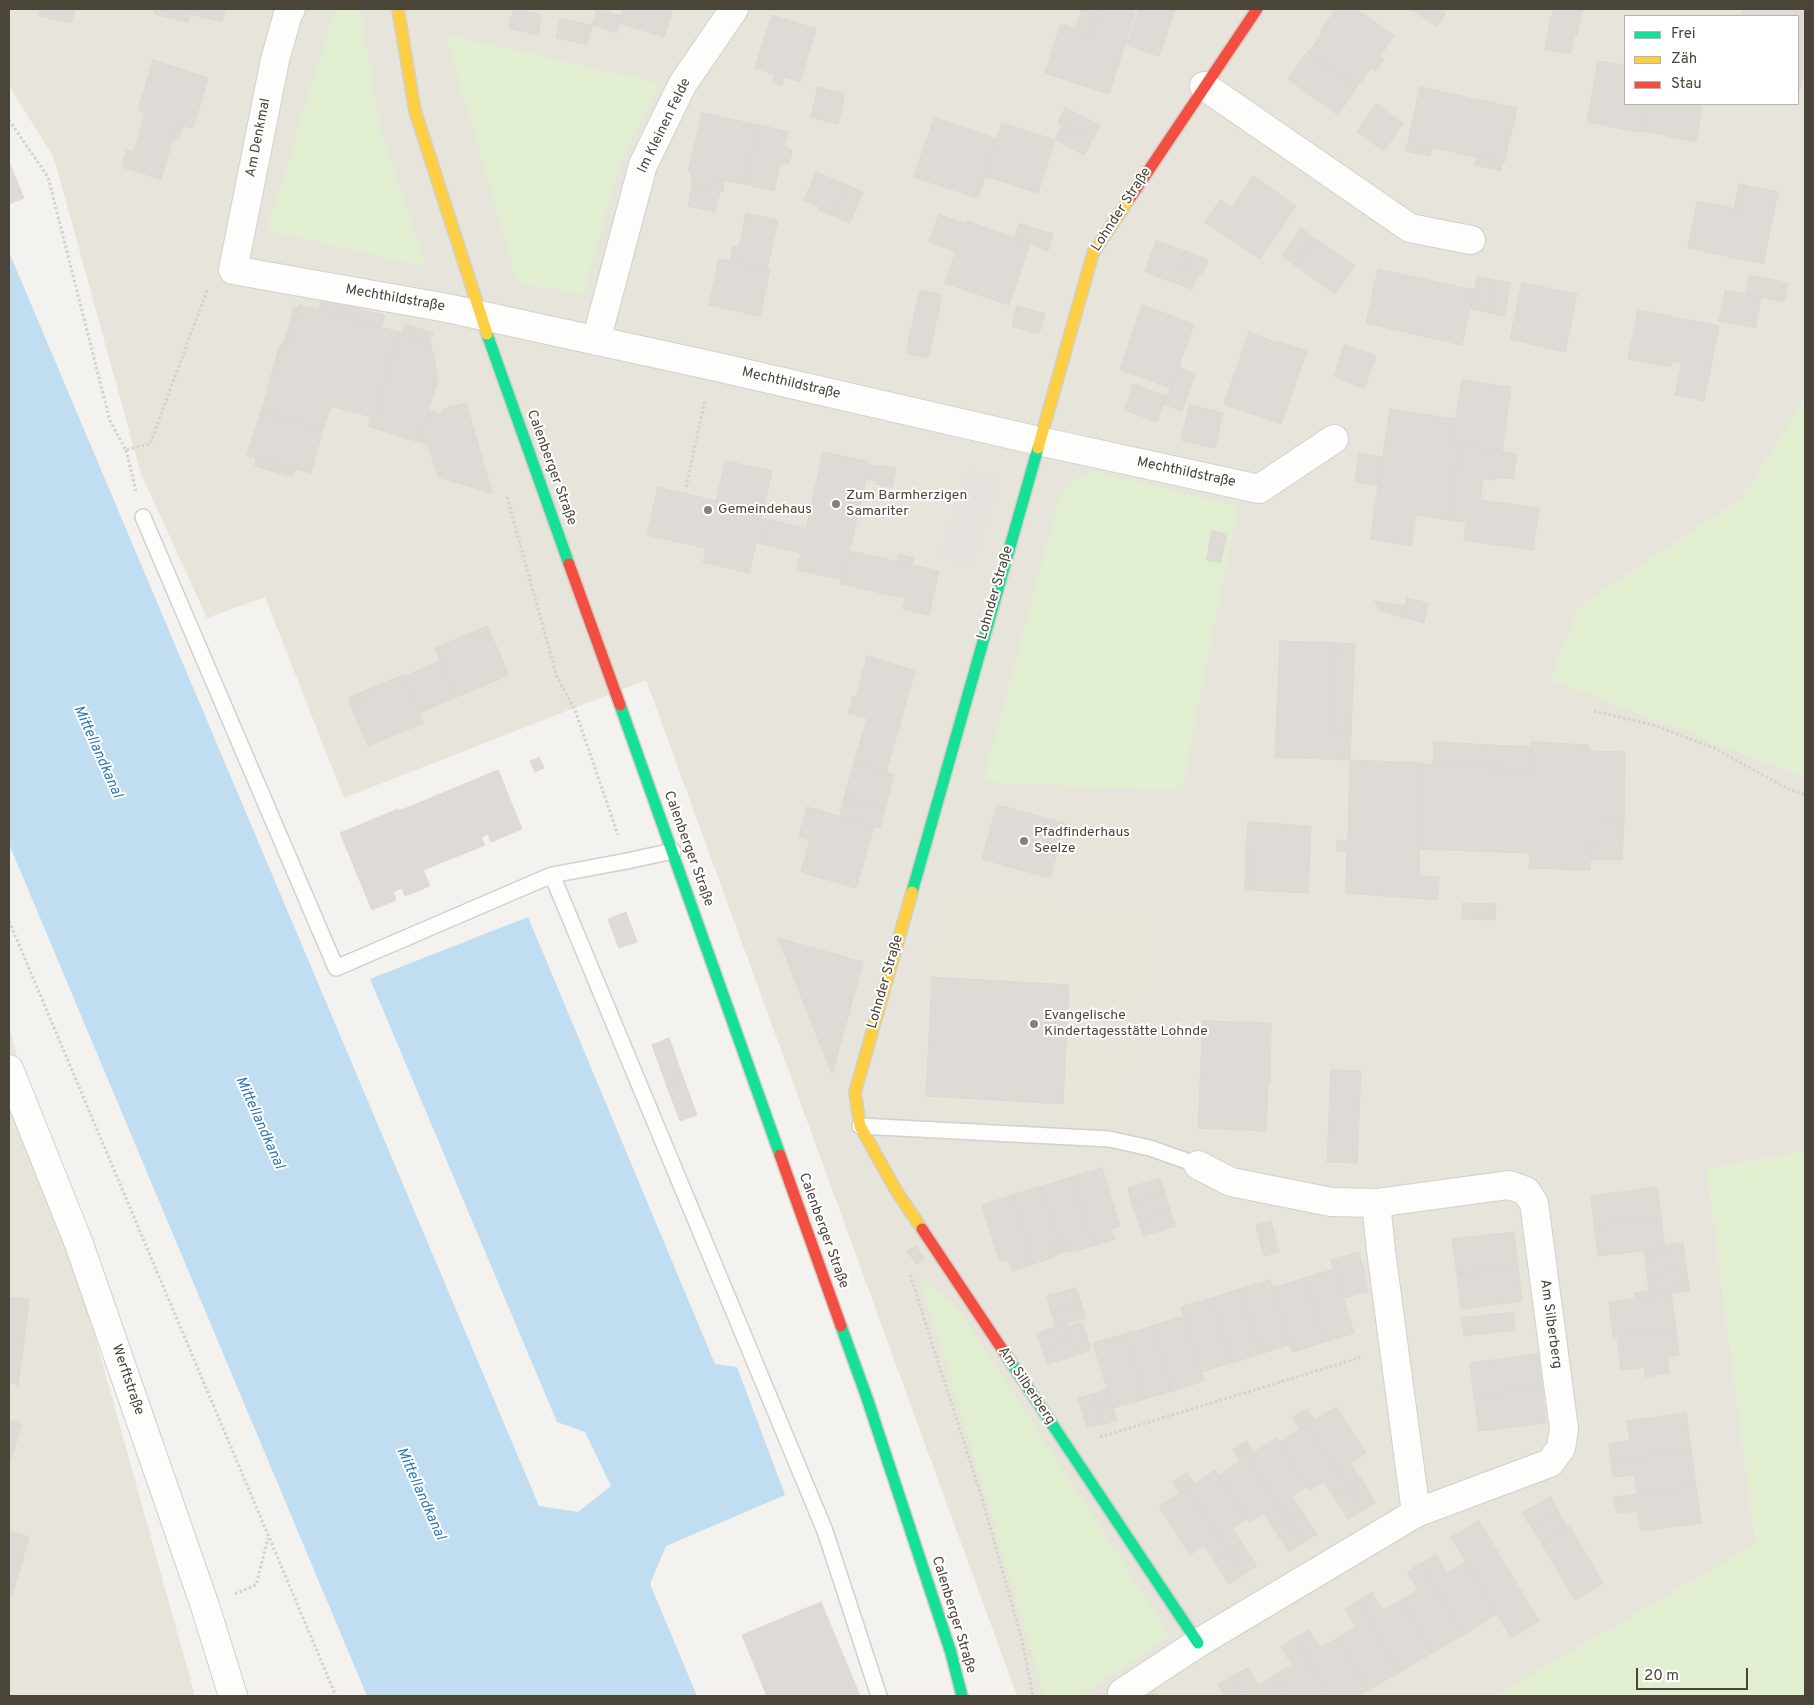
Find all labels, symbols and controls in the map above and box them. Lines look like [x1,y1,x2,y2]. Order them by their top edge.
legend [1624,15,1799,105]
text: Frei [1671,25,1696,44]
text: Zäh [1671,50,1697,69]
text: Stau [1671,75,1702,94]
street label: Im Kleinen Felde [635,76,695,176]
street label: Am Denkmal [243,97,275,179]
street label: Lohnder Straße [1089,165,1155,255]
street label: Mechthildstraße [344,282,446,316]
street label: Mechthildstraße [740,364,842,404]
street label: Calenberger Straße [522,408,580,528]
street label: Mechthildstraße [1135,454,1237,492]
place label: Zum Barmherzigen Samariter [846,488,967,520]
marker: Zum Barmherzigen Samariter [830,498,842,510]
place label: Gemeindehaus [718,502,812,518]
marker: Gemeindehaus [702,504,714,516]
street label: Lohnder Straße [975,544,1017,642]
water label: Mittellandkanal [69,703,125,801]
street label: Calenberger Straße [659,789,717,909]
place label: Pfadfinderhaus Seelze [1034,825,1130,858]
marker: Pfadfinderhaus Seelze [1018,835,1030,847]
street label: Lohnder Straße [865,933,907,1031]
place label: Evangelische Kindertagesstätte Lohnde [1044,1008,1208,1040]
marker: Evangelische Kindertagesstätte Lohnde [1028,1018,1040,1030]
water label: Mittellandkanal [231,1074,287,1172]
street label: Calenberger Straße [794,1171,852,1291]
street label: Am Silberberg [1535,1278,1565,1370]
street label: Werftstraße [107,1342,147,1418]
street label: Am Silberberg [994,1344,1058,1428]
water label: Mittellandkanal [392,1445,448,1543]
street label: Calenberger Straße [927,1554,979,1676]
scale bar [1639,1658,1752,1690]
text: 20 m [1644,1667,1679,1686]

